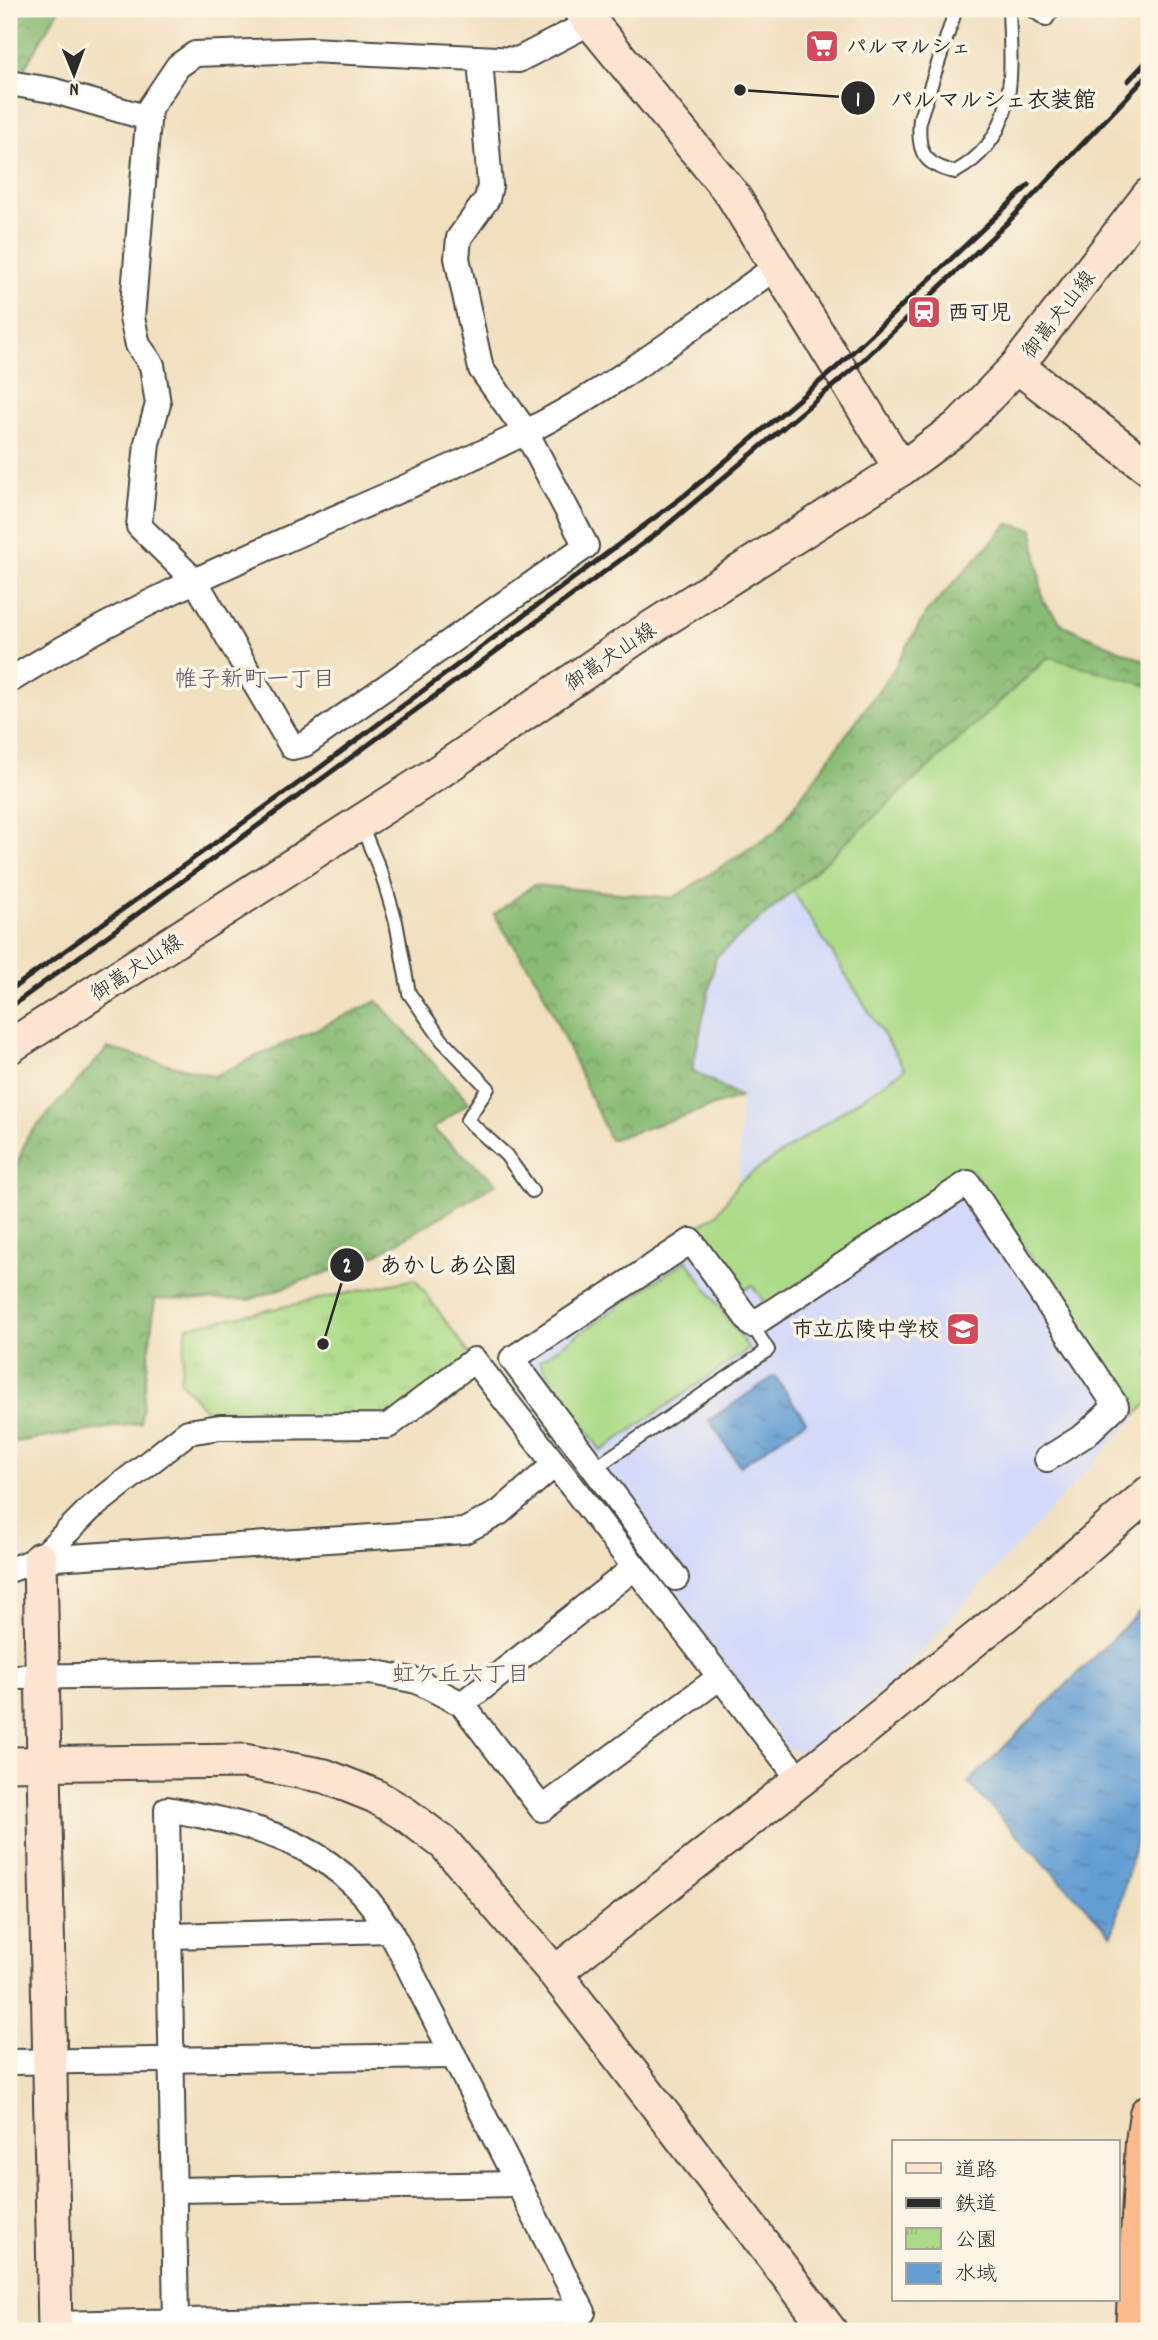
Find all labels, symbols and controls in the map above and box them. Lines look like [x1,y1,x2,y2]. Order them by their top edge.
supermarket icon: パルマルシェ [803,27,841,65]
place label: パルマルシェ [846,34,971,64]
north arrow [38,38,108,108]
text: N [69,74,79,101]
callout: パルマルシェ衣装館 [840,76,1110,120]
text: パルマルシェ衣装館 [890,86,1096,119]
text: 1 [856,87,860,117]
street label: 御嵩犬山線 [1016,265,1105,366]
station icon: 西可児 [905,293,943,331]
place label: 西可児 [948,300,1011,330]
street label: 御嵩犬山線 [560,617,664,700]
district label: 帷子新町一丁目 [175,665,336,698]
street label: 御嵩犬山線 [85,928,190,1011]
callout: あかしあ公園 [330,1243,531,1287]
text: あかしあ公園 [379,1252,517,1285]
text: 2 [342,1253,352,1283]
school or university icon: 市立広陵中学校 [944,1310,982,1348]
place label: 市立広陵中学校 [792,1317,939,1347]
district label: 虹ケ丘六丁目 [392,1660,530,1693]
legend [892,2140,1120,2302]
text: 道路 [955,2157,997,2187]
text: 鉄道 [955,2191,997,2221]
text: 公園 [955,2227,997,2257]
text: 水域 [955,2261,997,2291]

